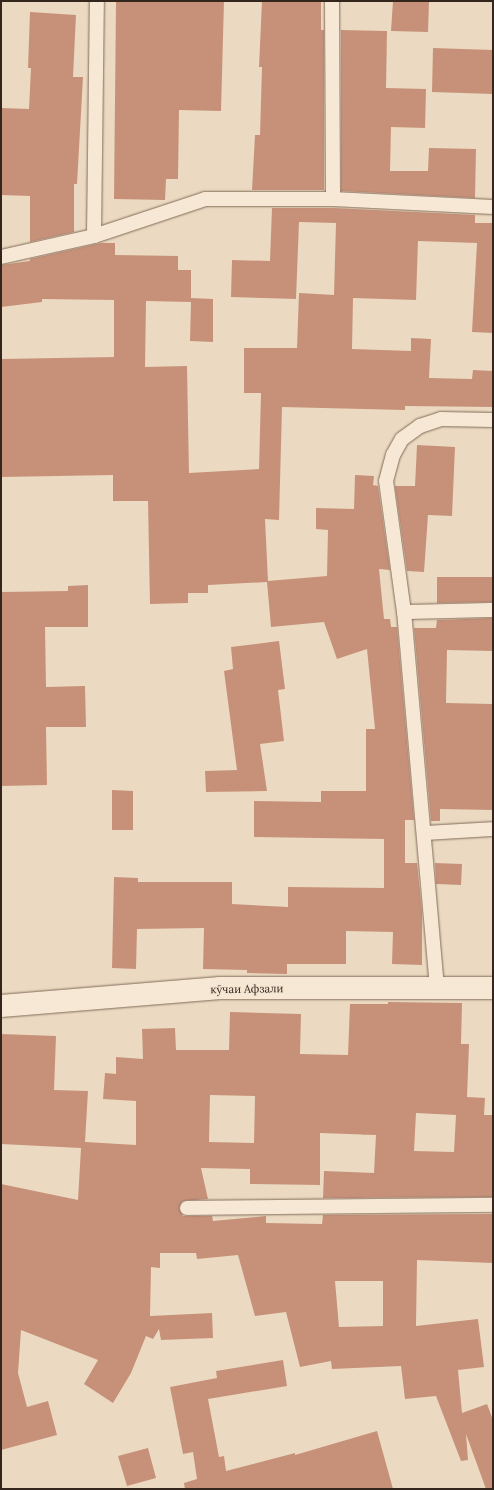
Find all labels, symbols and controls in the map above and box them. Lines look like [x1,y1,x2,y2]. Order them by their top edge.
street label: кӯчаи Афзали [210,982,284,996]

